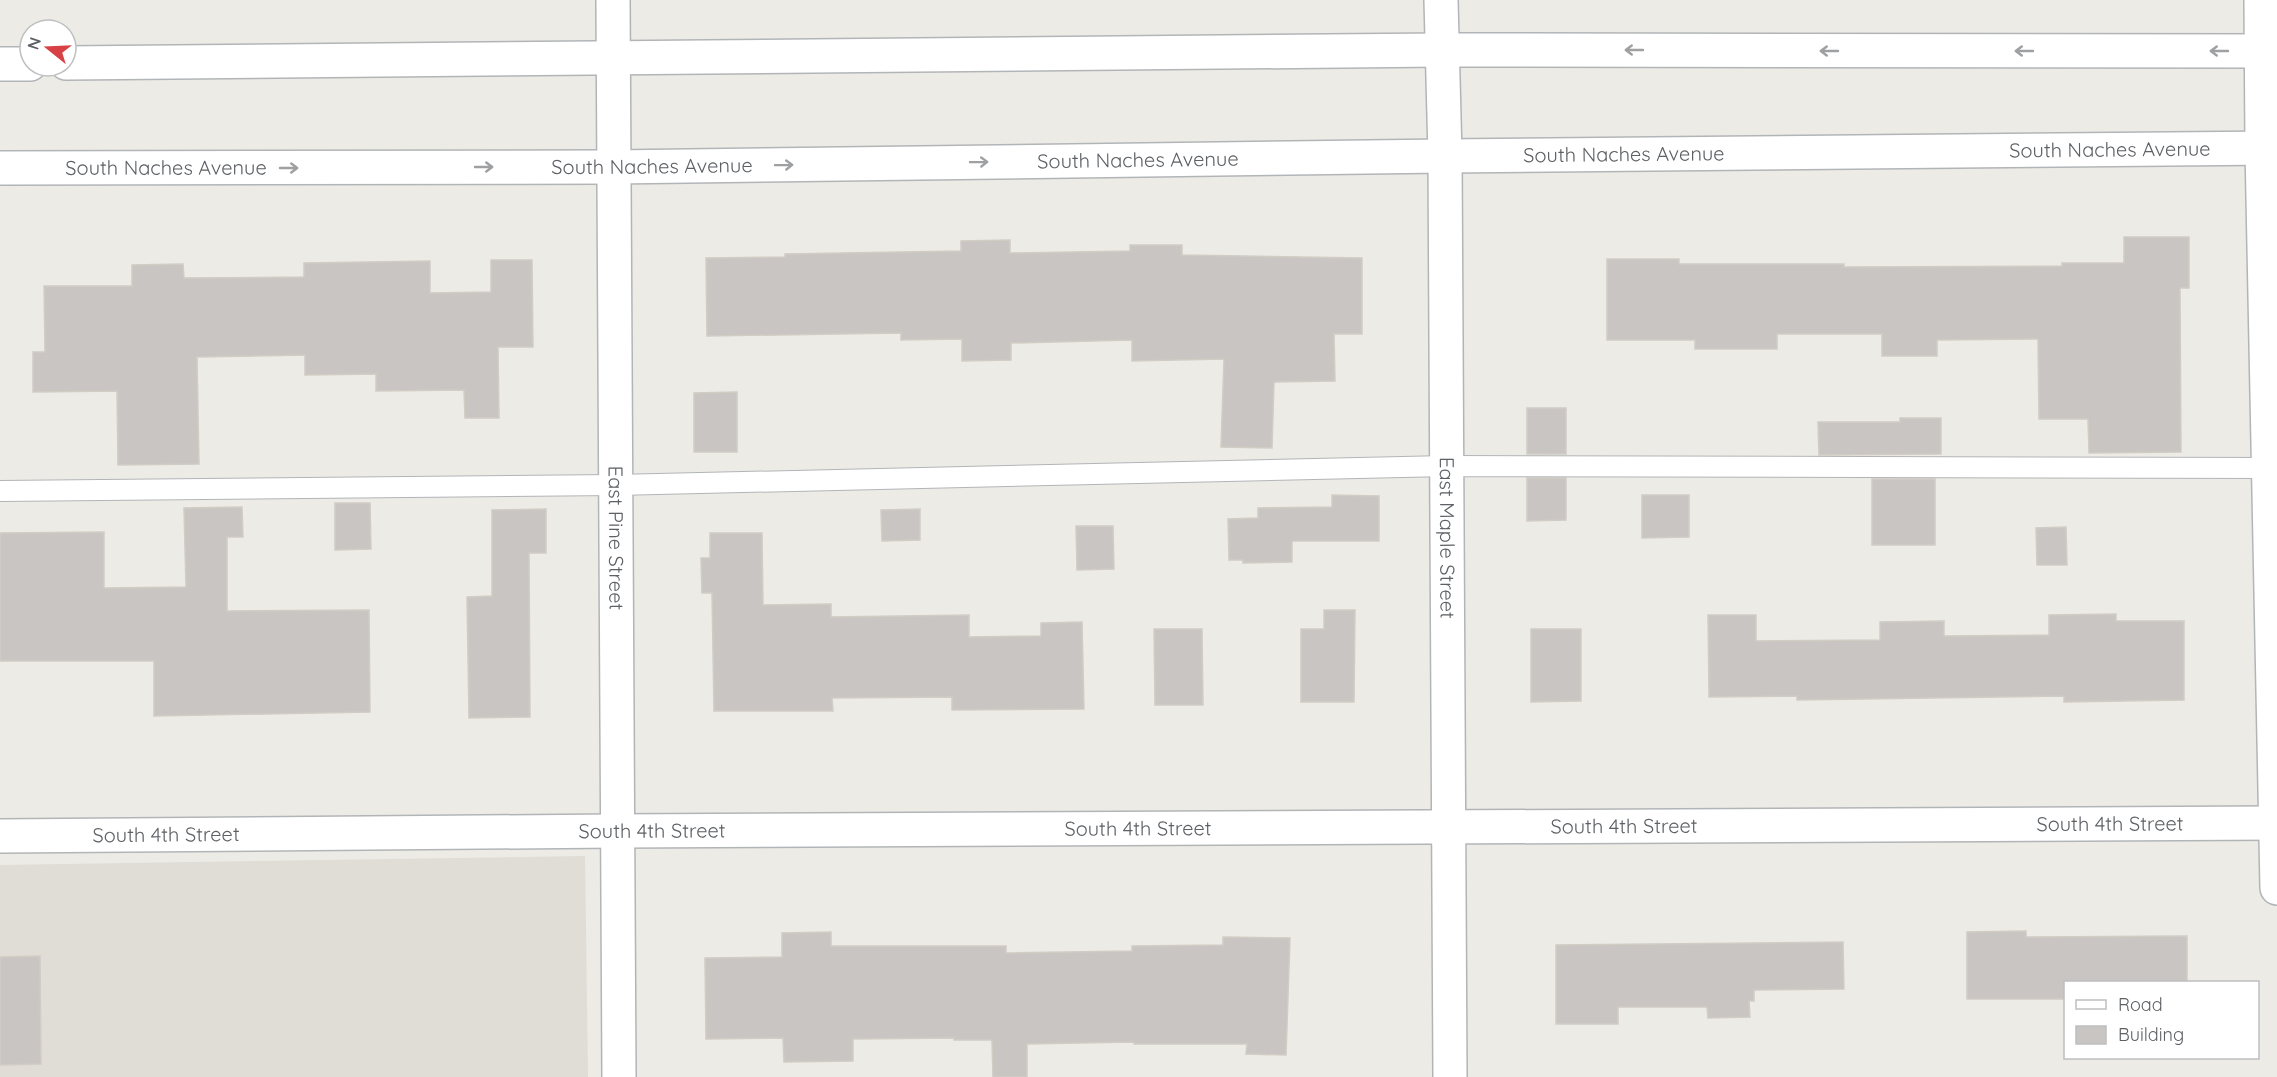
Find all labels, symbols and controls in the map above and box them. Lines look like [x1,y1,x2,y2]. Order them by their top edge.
north arrow [18,18,78,78]
text: N [22,35,45,52]
one-way arrow [1624,44,1644,56]
one-way arrow [1819,45,1839,57]
one-way arrow [2014,45,2034,57]
one-way arrow [2209,46,2229,57]
street label: South Naches Avenue [2009,136,2211,163]
street label: South Naches Avenue [1523,140,1725,167]
street label: South Naches Avenue [1037,146,1239,173]
street label: South Naches Avenue [551,152,753,179]
street label: South Naches Avenue [65,155,267,180]
one-way arrow [969,157,989,168]
one-way arrow [774,159,794,171]
one-way arrow [474,161,494,173]
one-way arrow [279,162,299,174]
street label: East Maple Street [1435,457,1461,619]
street label: East Pine Street [604,466,629,610]
street label: South 4th Street [2036,810,2184,836]
street label: South 4th Street [1550,813,1698,839]
street label: South 4th Street [1064,815,1212,841]
street label: South 4th Street [578,817,726,843]
street label: South 4th Street [92,821,240,847]
legend [2064,981,2259,1059]
text: Road [2118,993,2163,1016]
text: Building [2118,1023,2184,1046]

